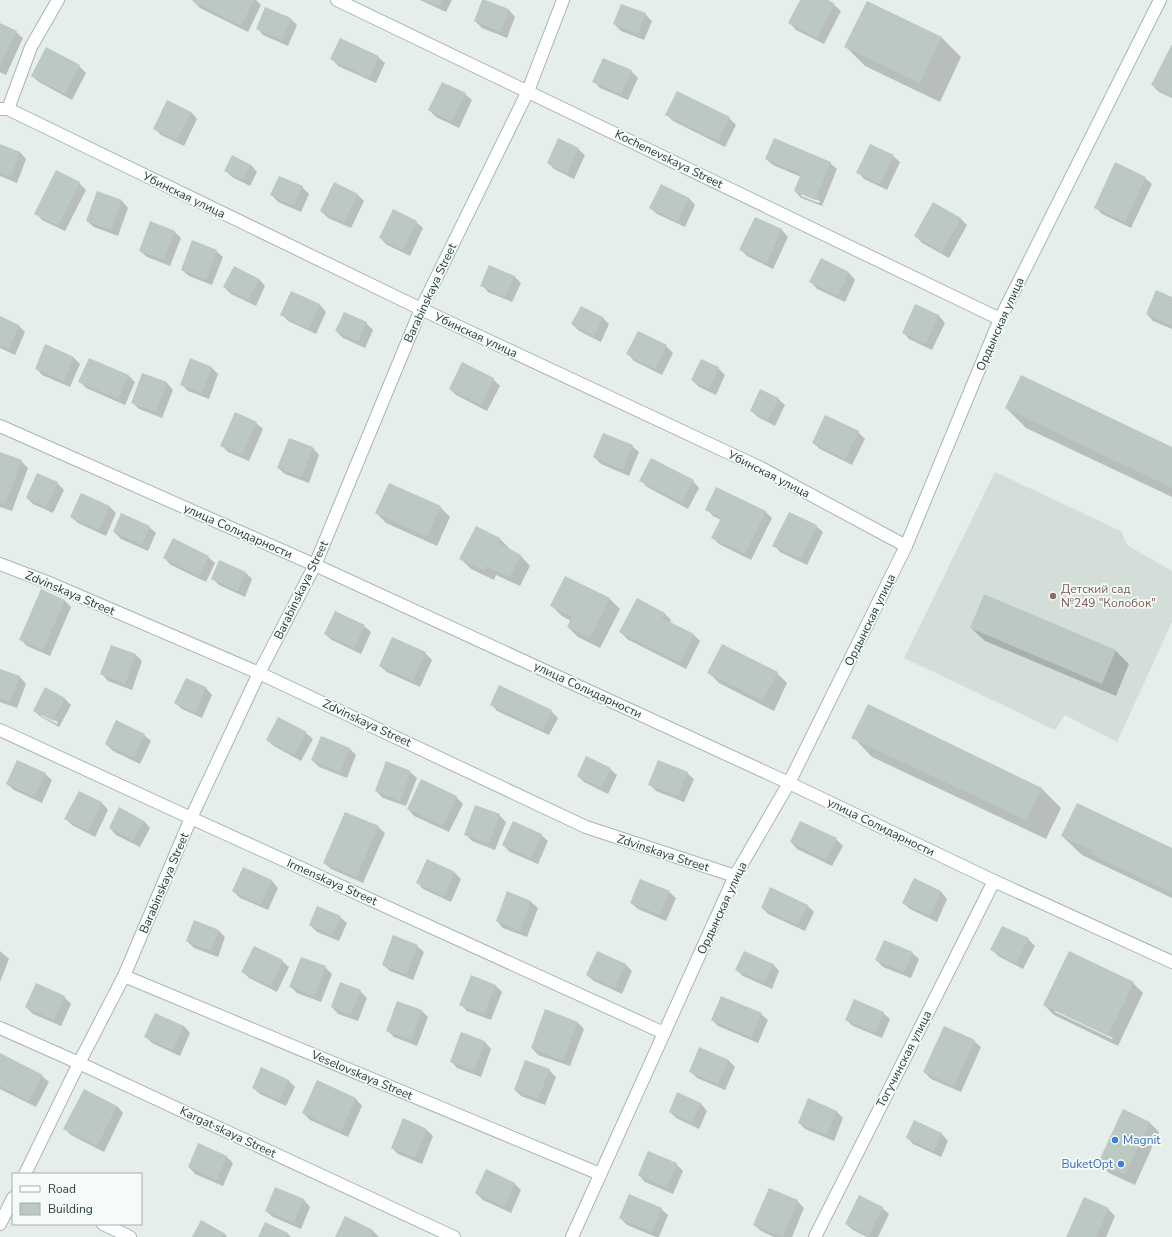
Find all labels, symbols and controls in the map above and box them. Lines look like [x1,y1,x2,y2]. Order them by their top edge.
street label: Kochenevskaya Street [612,126,726,192]
street label: Убинская улица [139,168,228,222]
street label: Barabinskaya Street [400,240,460,345]
street label: Ордынская улица [972,275,1028,373]
street label: Убинская улица [431,308,520,361]
street label: Убинская улица [724,446,813,502]
street label: улица Солидарности [181,500,295,562]
street label: Barabinskaya Street [270,537,332,642]
street label: Zdvinskaya Street [23,567,118,619]
street label: Ордынская улица [841,571,899,669]
place label: Детский сад №249 "Колобок" [1061,581,1156,611]
marker: Детский сад №249 "Колобок" [1048,591,1058,601]
street label: улица Солидарности [531,658,645,722]
street label: Zdvinskaya Street [320,695,415,751]
street label: улица Солидарности [825,794,937,860]
street label: Barabinskaya Street [136,829,193,936]
street label: Zdvinskaya Street [615,831,712,876]
street label: Irmenskaya Street [284,855,380,909]
street label: Ордынская улица [693,859,751,957]
street label: Тогучинская улица [873,1008,935,1110]
street label: Veselovskaya Street [308,1046,416,1104]
street label: Kargat·skaya Street [177,1103,279,1162]
place label: Magnit [1123,1132,1161,1148]
marker: Magnit [1110,1135,1120,1145]
place label: BuketOpt [1061,1156,1114,1172]
marker: BuketOpt [1116,1159,1126,1169]
legend [12,1173,142,1225]
text: Road [48,1181,76,1197]
text: Building [48,1201,93,1217]

